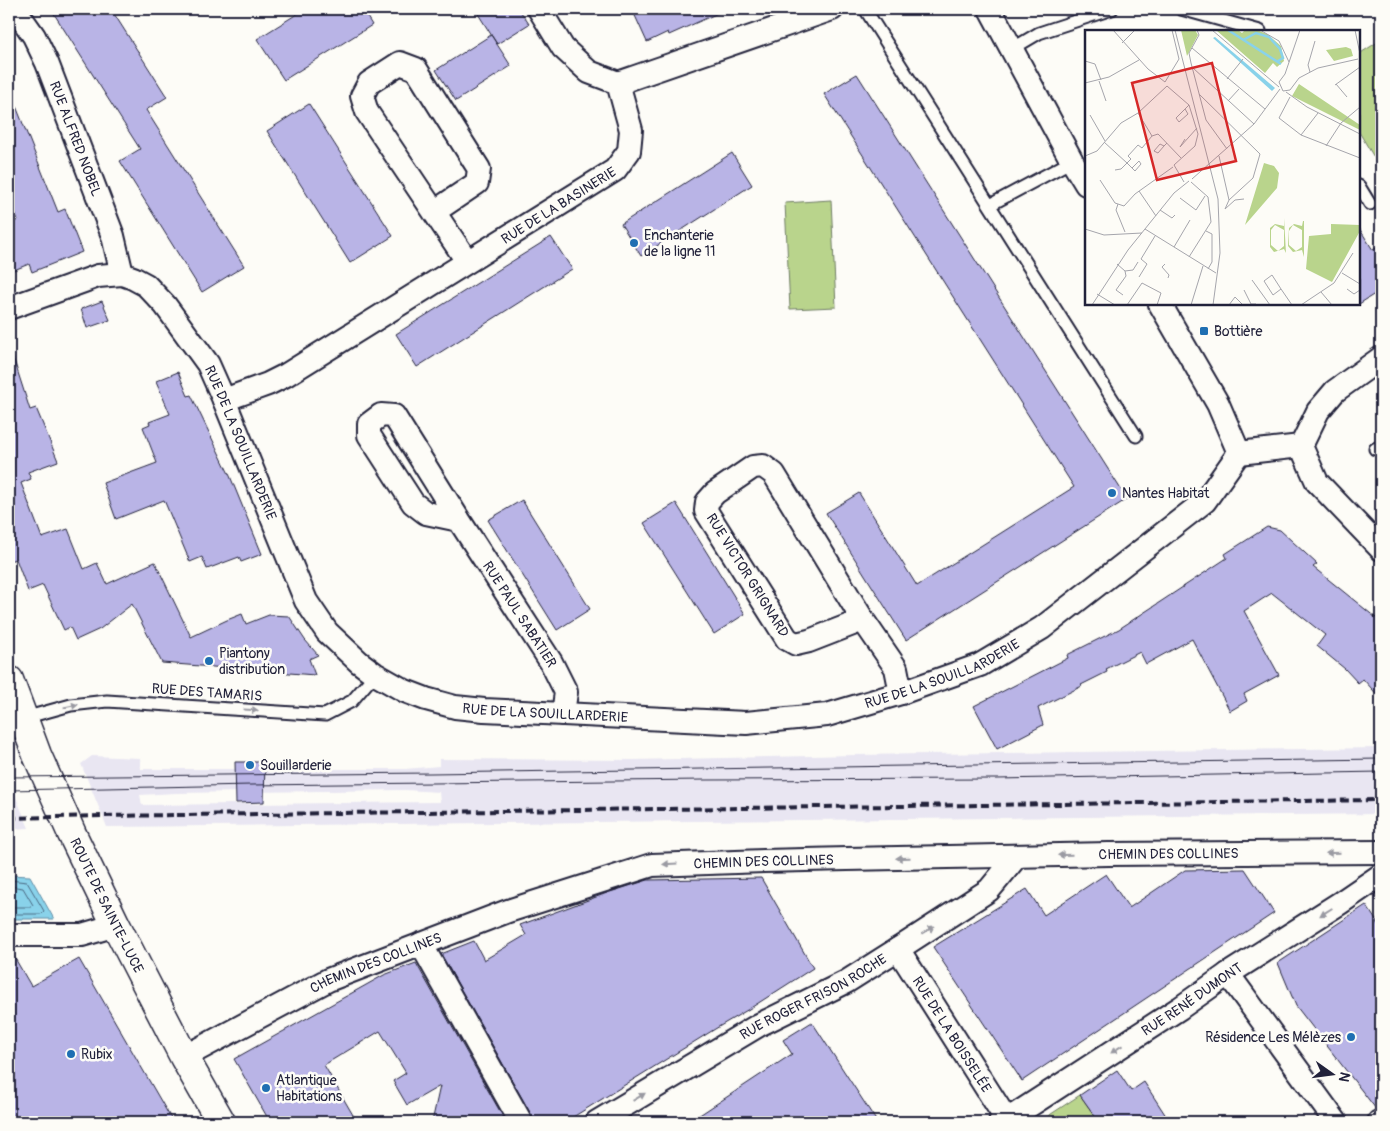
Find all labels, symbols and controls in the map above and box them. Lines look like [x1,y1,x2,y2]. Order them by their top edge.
inset map [1085,30,1360,305]
street label: RUE ALFRED NOBEL [46,79,105,199]
street label: RUE DE LA BASINERIE [498,163,619,248]
place label: Enchanterie de la ligne 11 [644,227,716,260]
marker: Enchanterie de la ligne 11 [628,237,640,249]
place label: Bottière [1214,323,1262,340]
marker: Bottière [1198,325,1210,337]
street label: RUE DE LA SOUILLARDERIE [201,363,280,523]
place label: Nantes Habitat [1122,485,1210,502]
marker: Nantes Habitat [1106,487,1118,499]
street label: RUE VICTOR GRIGNARD [703,510,793,640]
street label: RUE PAUL SABATIER [479,558,560,670]
street label: RUE DE LA SOUILLARDERIE [863,635,1023,712]
place label: Piantony distribution [219,645,285,678]
marker: Piantony distribution [203,655,215,667]
street label: RUE DES TAMARIS [151,680,263,705]
street label: RUE DE LA SOUILLARDERIE [462,700,628,726]
one-way arrow [64,701,80,709]
one-way arrow [243,706,259,714]
place label: Souillarderie [260,757,331,774]
marker: Souillarderie [244,759,256,771]
street label: ROUTE DE SAINTE-LUCE [66,835,147,976]
street label: CHEMIN DES COLLINES [1098,845,1239,863]
one-way arrow [1324,849,1340,857]
street label: CHEMIN DES COLLINES [693,851,834,873]
one-way arrow [1057,851,1073,859]
one-way arrow [894,854,910,862]
one-way arrow [662,861,678,869]
one-way arrow [1320,907,1333,916]
one-way arrow [921,925,934,935]
street label: CHEMIN DES COLLINES [307,929,444,997]
street label: RUE ROGER FRISON ROCHE [737,950,890,1044]
street label: RUE RENÉ DUMONT [1139,959,1246,1040]
street label: RUE DE LA BOISSELÉE [909,973,995,1096]
place label: Résidence Les Mélèzes [1205,1029,1342,1046]
marker: Résidence Les Mélèzes [1345,1031,1357,1043]
one-way arrow [1111,1044,1124,1053]
place label: Rubix [81,1046,113,1063]
marker: Rubix [65,1048,77,1060]
north arrow [1308,1048,1358,1098]
text: N [1335,1070,1354,1084]
place label: Atlantique Habitations [276,1072,343,1105]
marker: Atlantique Habitations [260,1082,272,1094]
one-way arrow [632,1093,645,1102]

